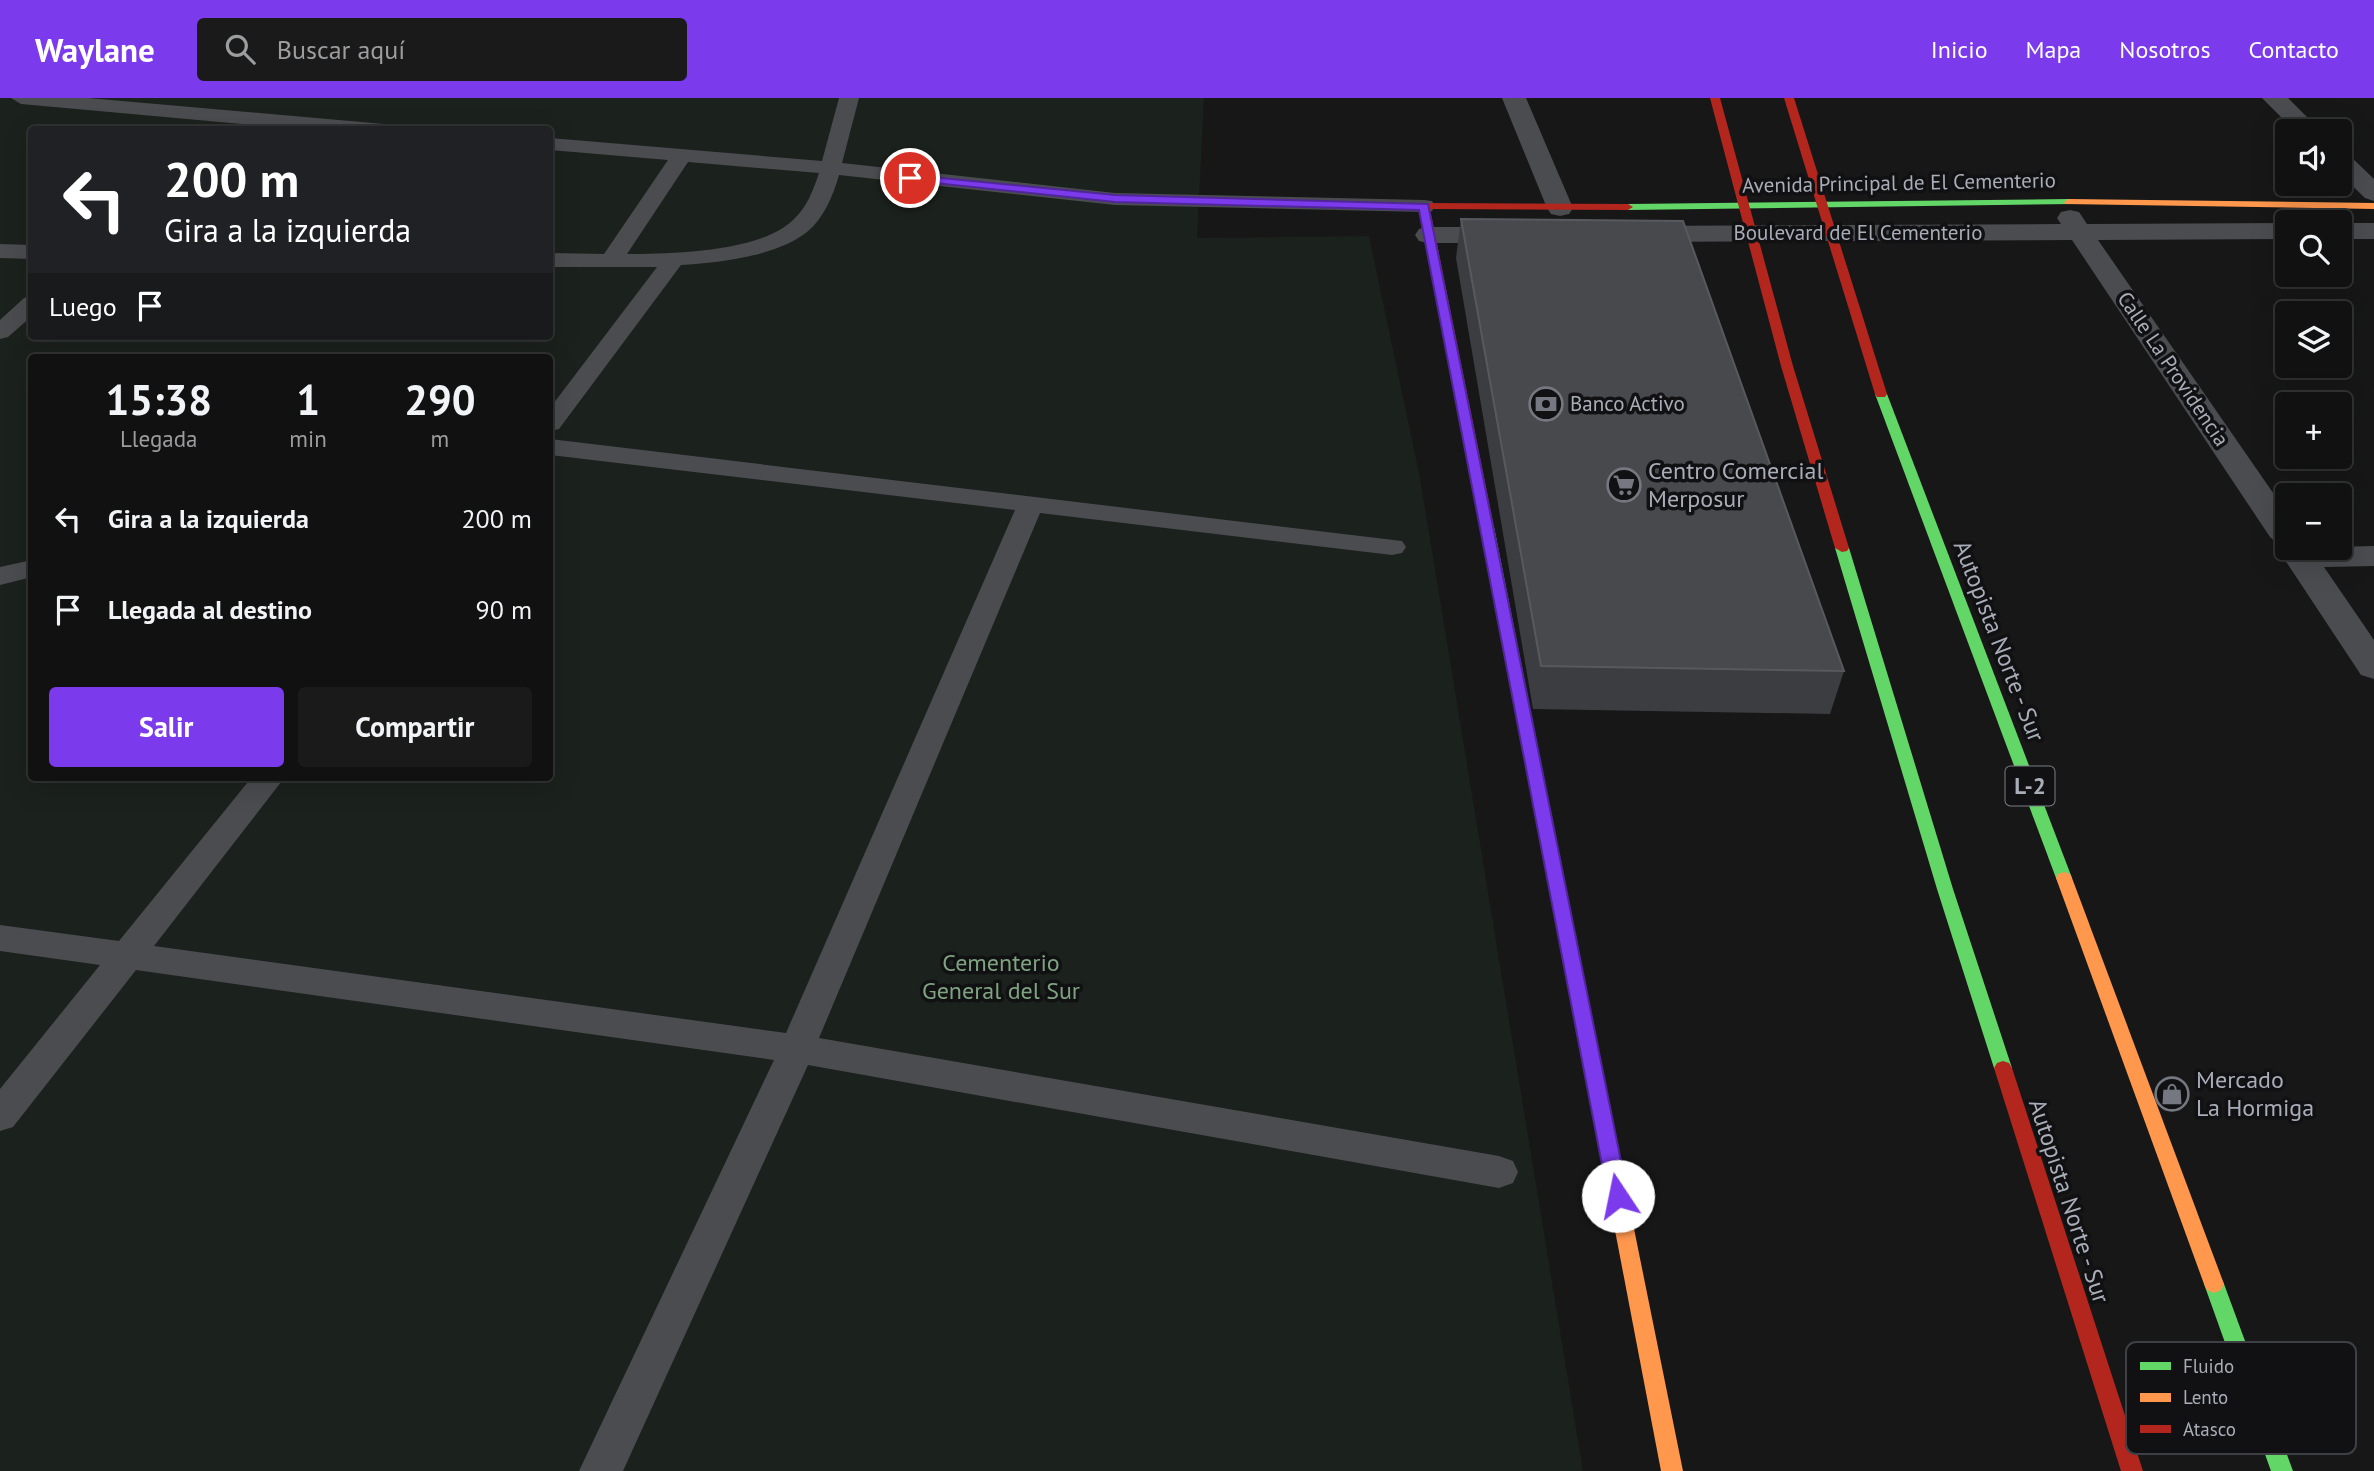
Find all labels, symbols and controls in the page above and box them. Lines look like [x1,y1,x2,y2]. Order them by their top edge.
search box [197,18,687,81]
text: Waylane [35,28,155,71]
icon: search [221,30,259,68]
text: Buscar aquí [277,33,405,66]
text: Inicio [1931,34,1988,65]
text: Mapa [2026,34,2081,65]
text: Nosotros [2119,34,2211,65]
text: Contacto [2249,34,2339,65]
map controls [2275,119,2352,560]
button: sound [2275,119,2352,196]
text: 200 m [164,147,299,211]
pin [880,148,940,208]
icon: left [49,154,140,245]
icon: arrive [891,159,929,197]
street label: Avenida Principal de El Cementerio [1742,166,2056,199]
text: Gira a la izquierda [164,209,411,251]
button: search [2275,210,2352,287]
street label: Boulevard de El Cementerio [1733,219,1983,246]
street label: Calle La Providencia [2112,286,2235,451]
icon: arrive [131,287,169,325]
text: Luego [49,290,117,323]
button: layers [2275,301,2352,378]
text: 15:38 [105,372,212,427]
text: 1 [296,372,320,427]
text: 290 [404,372,476,427]
bank icon: Banco Activo [1527,385,1565,423]
place label: Banco Activo [1570,390,1685,417]
button: + [2275,392,2352,469]
text: Llegada [120,424,197,453]
text: min [289,424,327,453]
text: m [431,424,449,453]
place label: Centro Comercial Merposur [1648,455,1824,514]
supermarket icon: Centro Comercial Merposur [1605,466,1643,504]
button: − [2275,483,2352,560]
icon: left [49,500,87,538]
text: Gira a la izquierda [108,502,309,535]
text: 200 m [461,502,532,535]
street label: Autopista Norte - Sur [1947,536,2052,746]
icon: arrive [49,591,87,629]
text: Llegada al destino [108,593,312,626]
text: 90 m [476,593,532,626]
button: Salir [49,687,284,767]
button: Compartir [298,687,532,767]
road number: L-2 [2006,766,2054,806]
park label: Cementerio General del Sur [922,947,1080,1006]
place label: Mercado La Hormiga [2196,1064,2314,1123]
shop icon: Mercado La Hormiga [2153,1075,2191,1113]
street label: Autopista Norte - Sur [2022,1095,2117,1307]
position arrow [1581,1159,1655,1233]
legend [2126,1342,2356,1454]
text: Fluido [2183,1354,2234,1378]
text: Lento [2183,1385,2228,1409]
text: Atasco [2183,1417,2236,1441]

